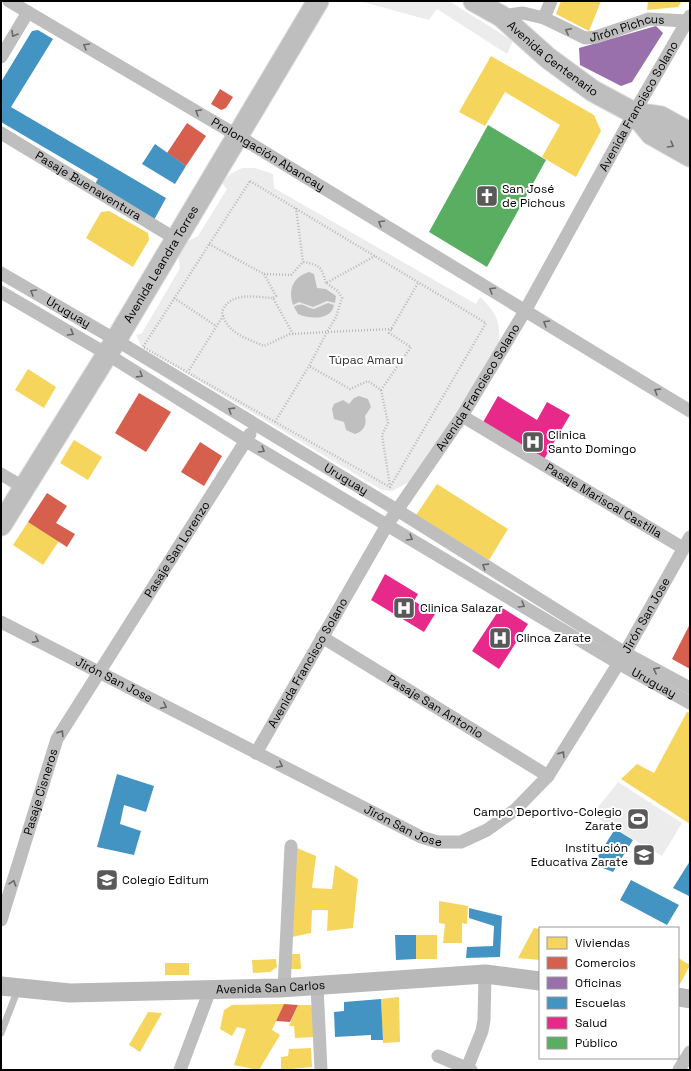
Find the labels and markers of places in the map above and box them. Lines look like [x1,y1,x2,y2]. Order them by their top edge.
place label: San José de Pichcus [502,181,565,211]
church icon: San José de Pichcus [474,183,500,209]
place label: Clinica Santo Domingo [548,427,636,457]
hospital icon: Clinica Santo Domingo [520,429,546,455]
hospital icon: Clinica Salazar [391,595,417,621]
place label: Clinica Salazar [420,600,503,616]
hospital icon: Clinca Zarate [487,625,513,651]
place label: Clinca Zarate [516,630,591,646]
place label: Campo Deportivo-Colegio Zarate [473,804,622,834]
sports icon: Campo Deportivo-Colegio Zarate [625,806,651,832]
place label: Institución Educativa Zarate [531,840,628,870]
school or university icon: Institución Educativa Zarate [631,842,657,868]
school or university icon: Colegío Editum [94,867,120,893]
place label: Colegío Editum [122,872,209,888]

